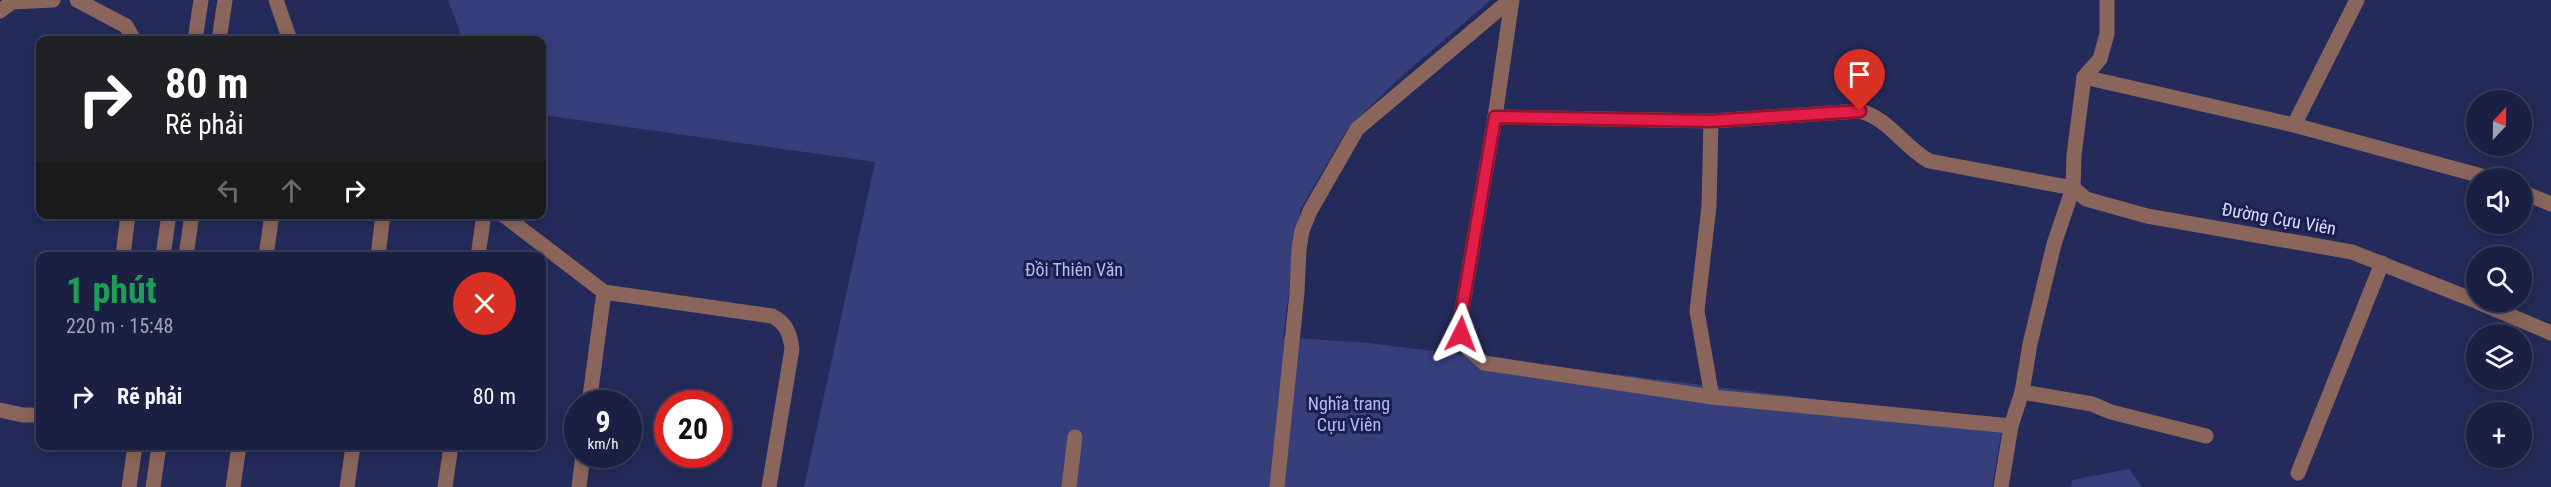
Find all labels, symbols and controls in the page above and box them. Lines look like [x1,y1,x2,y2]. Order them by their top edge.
pin [1834,49,1885,111]
icon: arrive [1843,58,1876,91]
text: 80 m [165,59,248,108]
icon: right [66,60,144,138]
north arrow [2466,90,2532,156]
map controls [2466,90,2532,468]
text: Rẽ phải [165,109,244,141]
button: sound [2466,168,2532,234]
icon: left [212,174,245,207]
icon: ahead [275,174,308,207]
icon: right [338,174,371,207]
street label: Đường Cựu Viên [2220,198,2338,239]
button: search [2466,246,2532,312]
park label: Đồi Thiên Văn [1025,259,1123,280]
text: 1 phút [66,270,157,312]
button: close [453,272,516,335]
position arrow [1429,302,1493,366]
text: 220 m · 15:48 [66,314,173,338]
button: layers [2466,324,2532,390]
icon: right [66,380,99,413]
text: Rẽ phải [117,384,182,409]
text: 80 m [473,384,516,409]
speed limit sign: 20 [654,390,732,468]
park label: Nghĩa trang Cựu Viên [1308,393,1390,435]
button: + [2466,402,2532,468]
text: 9 [595,404,611,439]
text: km/h [588,435,618,453]

